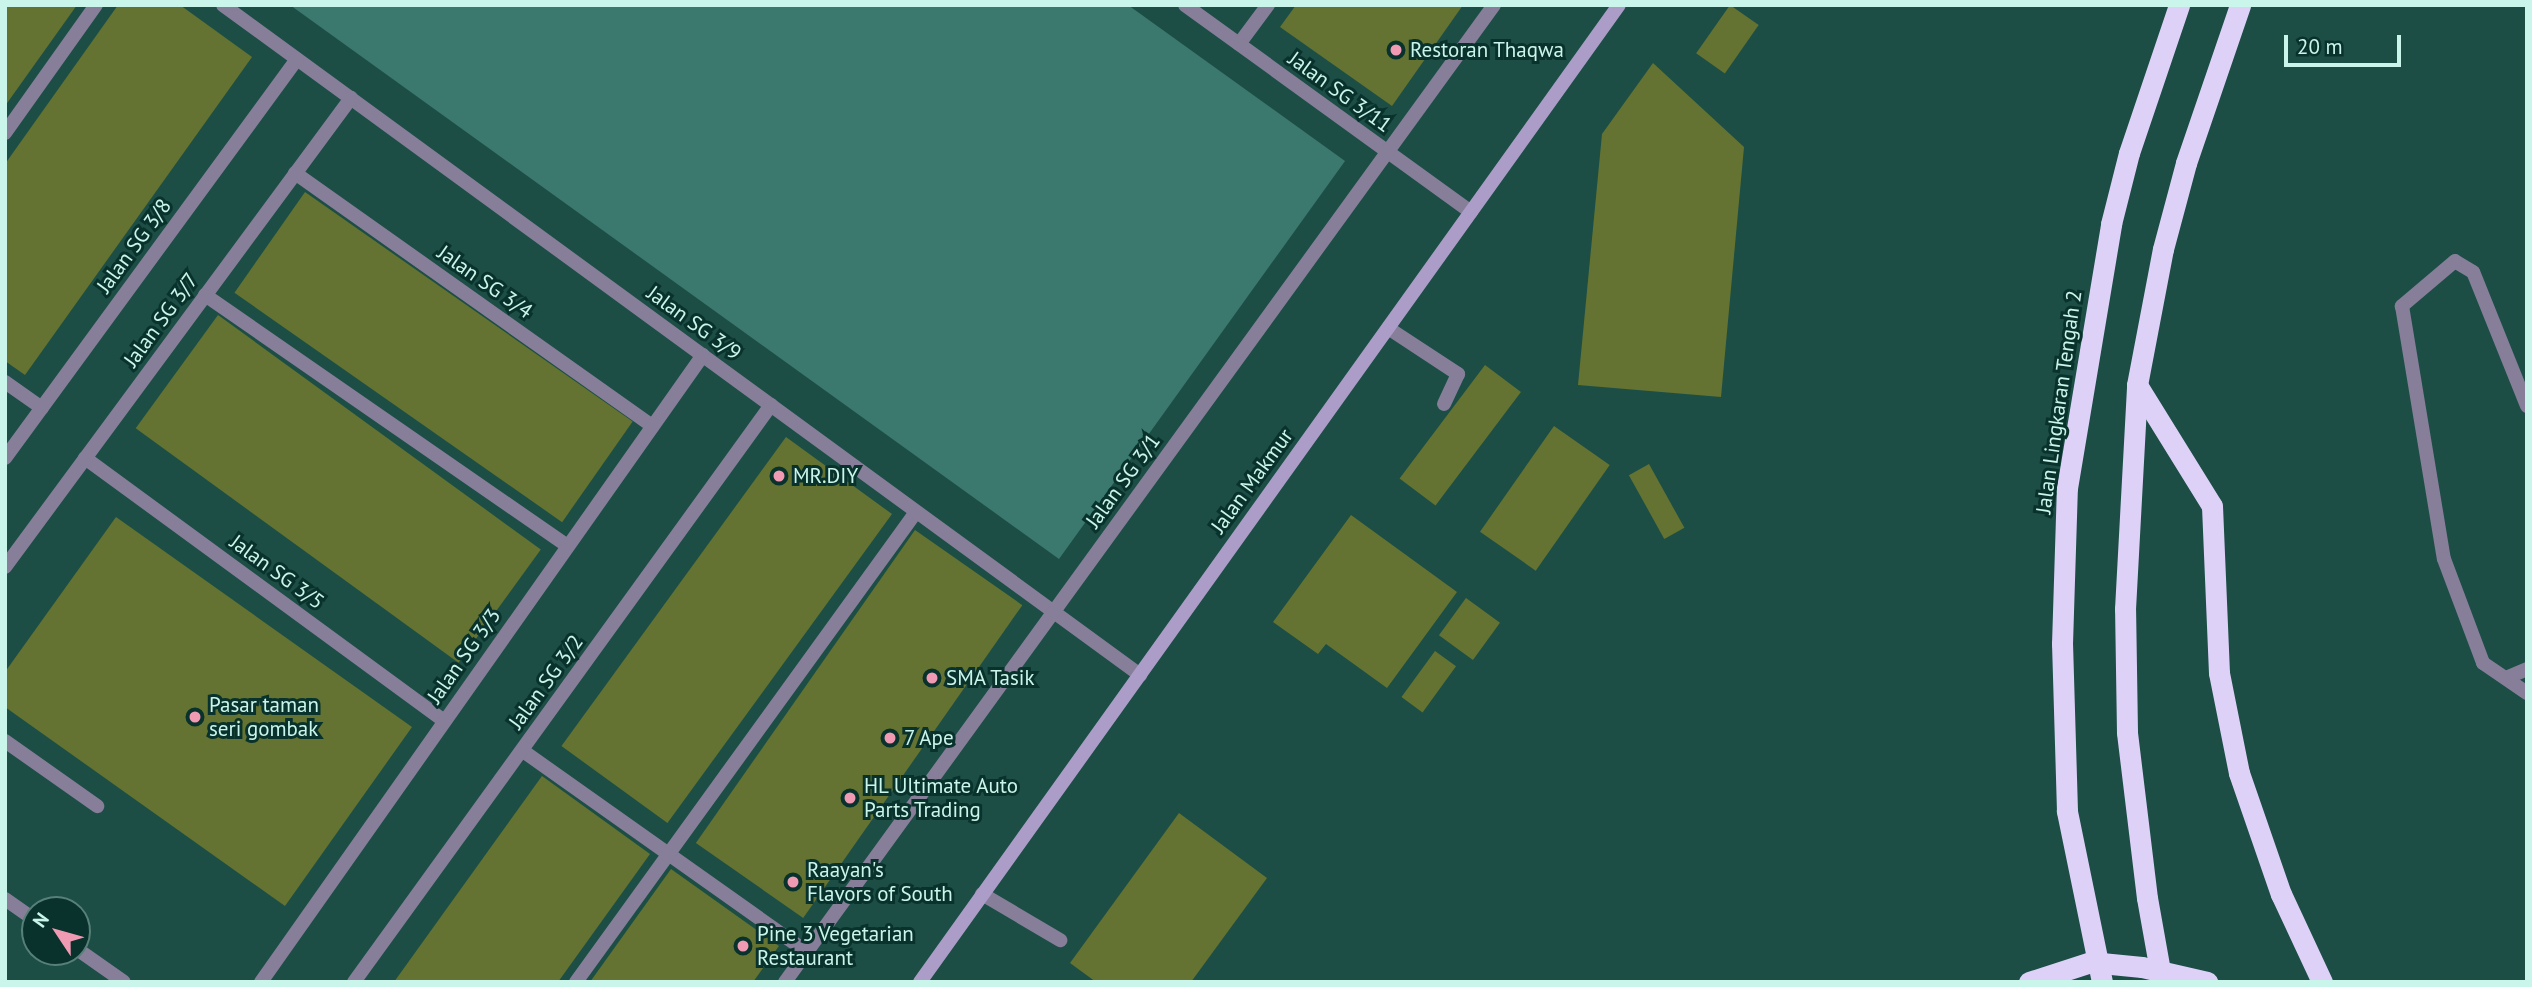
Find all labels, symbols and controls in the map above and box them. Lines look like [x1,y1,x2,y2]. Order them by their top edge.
scale bar [2287,21,2404,65]
text: 20 m [2297,33,2343,60]
place label: Restoran Thaqwa [1410,37,1564,63]
marker: Restoran Thaqwa [1388,42,1404,58]
street label: Jalan SG 3/11 [1283,46,1397,138]
street label: Jalan SG 3/8 [91,194,177,298]
street label: Jalan SG 3/4 [433,240,537,324]
street label: Jalan SG 3/7 [118,268,204,372]
street label: Jalan SG 3/9 [642,280,746,366]
street label: Jalan Lingkaran Tengah 2 [2031,288,2087,516]
street label: Jalan Makmur [1206,424,1298,538]
street label: Jalan SG 3/1 [1080,429,1166,533]
place label: MR.DIY [793,463,858,489]
marker: MR.DIY [771,468,787,484]
street label: Jalan SG 3/5 [225,529,329,615]
street label: Jalan SG 3/3 [422,604,506,708]
street label: Jalan SG 3/2 [503,630,589,734]
place label: SMA Tasik [946,665,1036,691]
marker: SMA Tasik [924,670,940,686]
place label: Pasar taman seri gombak [209,692,319,742]
marker: Pasar taman seri gombak [187,709,203,725]
place label: 7 Ape [904,725,955,751]
marker: 7 Ape [882,730,898,746]
place label: HL Ultimate Auto Parts Trading [864,773,1020,823]
marker: HL Ultimate Auto Parts Trading [842,790,858,806]
place label: Raayan's Flavors of South [807,857,953,907]
marker: Raayan's Flavors of South [785,874,801,890]
north arrow [21,896,91,966]
text: N [27,908,54,932]
place label: Pine 3 Vegetarian Restaurant [757,921,914,971]
marker: Pine 3 Vegetarian Restaurant [735,938,751,954]

